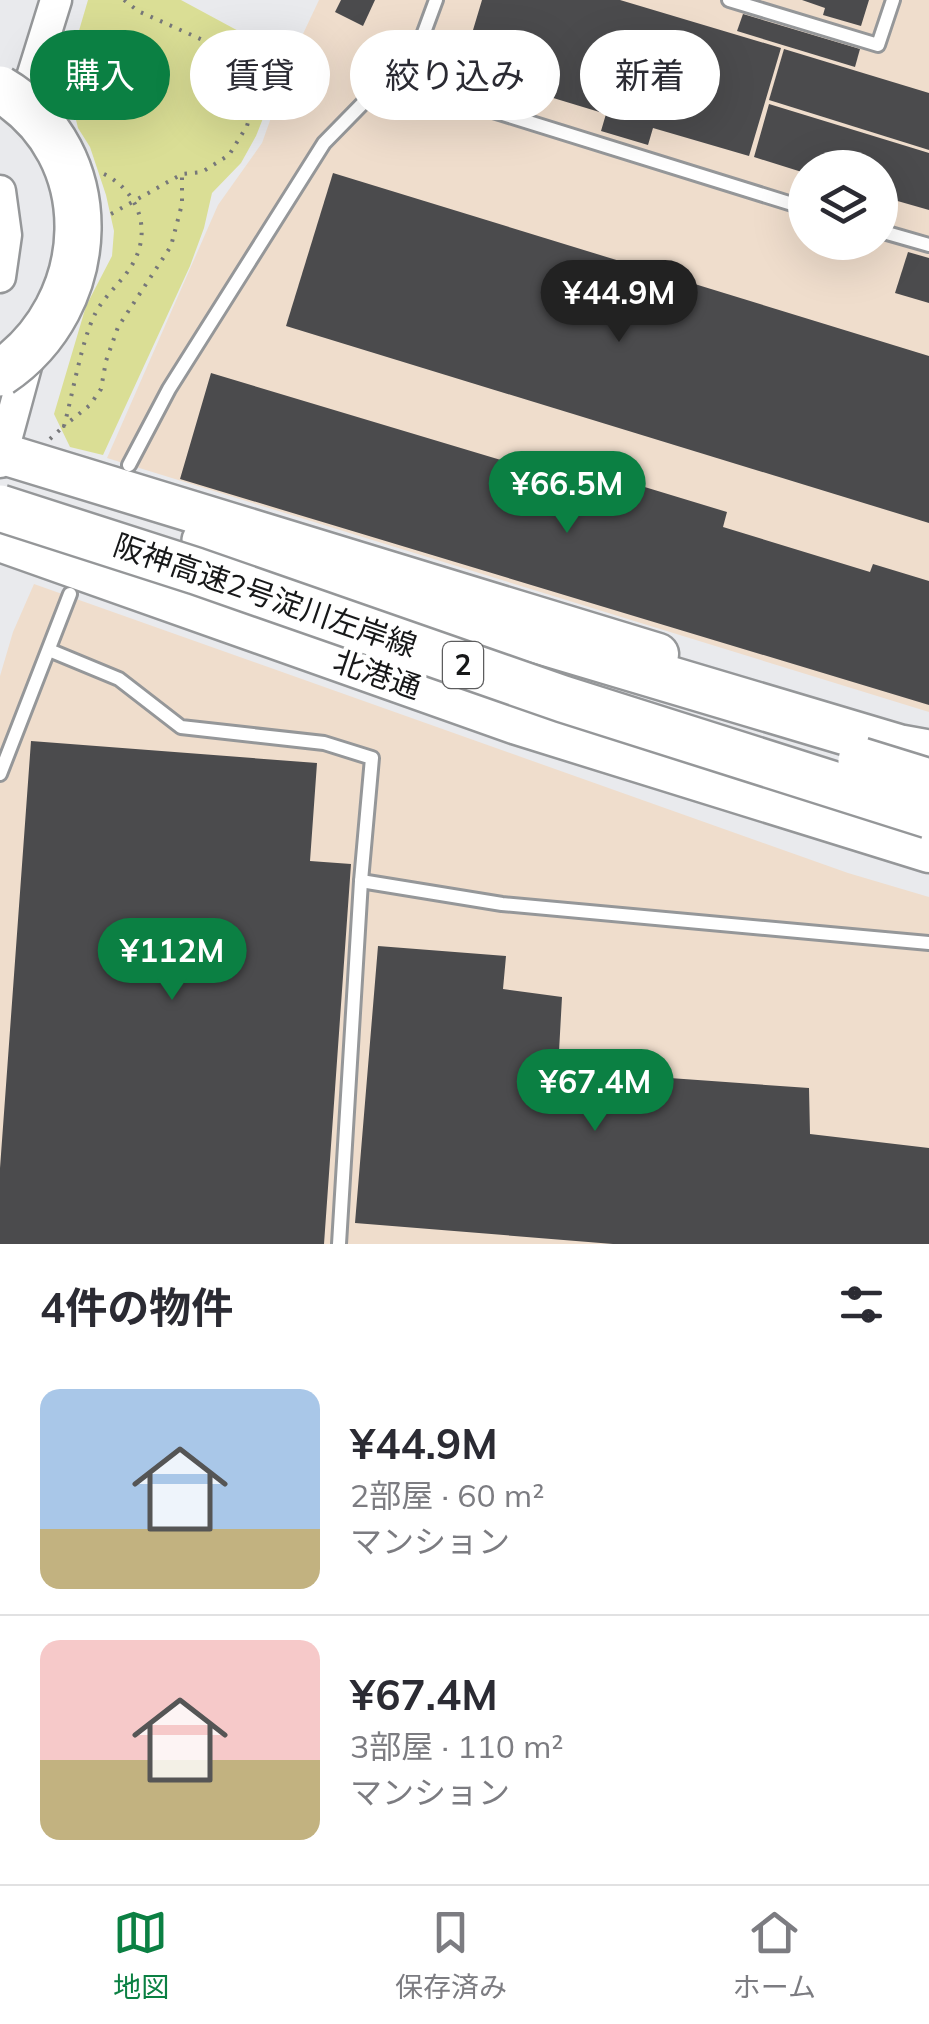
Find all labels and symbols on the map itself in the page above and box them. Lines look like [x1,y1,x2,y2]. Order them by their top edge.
pin: ¥44.9M [538,260,700,345]
pin: ¥66.5M [486,451,648,536]
street label: 阪神高速2号淀川左岸線 [109,525,422,665]
street label: 北港通 [329,641,426,707]
road number: 2 [443,642,483,688]
pin: ¥112M [102,918,242,1003]
pin: ¥67.4M [514,1049,676,1134]

